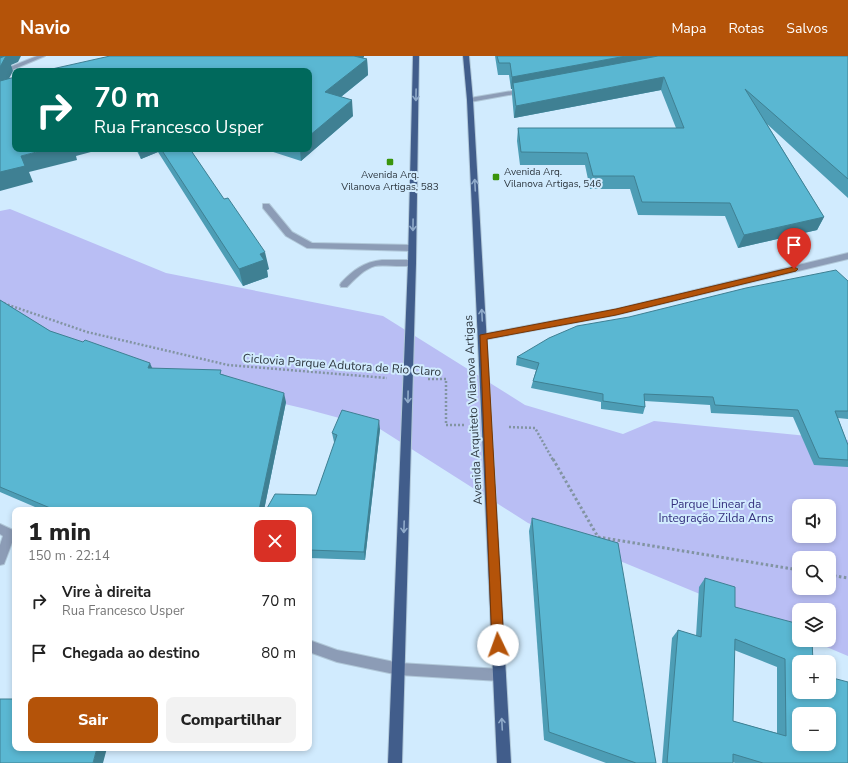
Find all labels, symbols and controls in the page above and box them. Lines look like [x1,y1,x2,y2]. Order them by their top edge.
text: Navio [20,15,70,41]
text: Mapa [671,19,706,38]
text: Rotas [728,19,764,38]
text: Salvos [786,19,828,38]
text: 70 m [94,79,160,117]
icon: right [28,84,80,136]
one-way arrow [412,88,419,101]
text: Rua Francesco Usper [94,115,264,139]
marker: Avenida Arq. Vilanova Artigas, 583 [385,157,395,167]
place label: Avenida Arq. Vilanova Artigas, 546 [503,165,601,191]
place label: Avenida Arq. Vilanova Artigas, 583 [340,168,439,194]
marker: Avenida Arq. Vilanova Artigas, 546 [491,172,501,182]
one-way arrow [471,179,478,192]
one-way arrow [409,218,417,231]
pin [777,228,811,269]
icon: arrive [783,234,805,256]
one-way arrow [478,309,485,322]
street label: Avenida Arquiteto Vilanova Artigas [460,314,486,505]
street label: Ciclovia Parque Adutora de Rio Claro [242,350,442,380]
one-way arrow [404,390,411,403]
park label: Parque Linear da Integração Zilda Arns [658,496,774,526]
map controls [792,499,836,751]
button: sound [792,499,836,543]
text: 1 min [28,516,91,548]
button: close [254,520,296,562]
one-way arrow [400,520,408,533]
text: 150 m · 22:14 [28,547,110,565]
button: search [792,551,836,595]
text: Vire à direita [62,582,151,602]
icon: right [28,590,50,612]
text: 70 m [261,591,296,611]
text: Rua Francesco Usper [62,602,184,620]
button: layers [792,603,836,647]
position arrow [477,624,519,666]
icon: arrive [28,642,50,664]
text: Chegada ao destino [62,643,200,663]
text: 80 m [261,643,296,663]
button: + [792,655,836,699]
button: Sair [28,697,158,743]
button: Compartilhar [166,697,296,743]
button: − [792,707,836,751]
one-way arrow [499,718,506,731]

